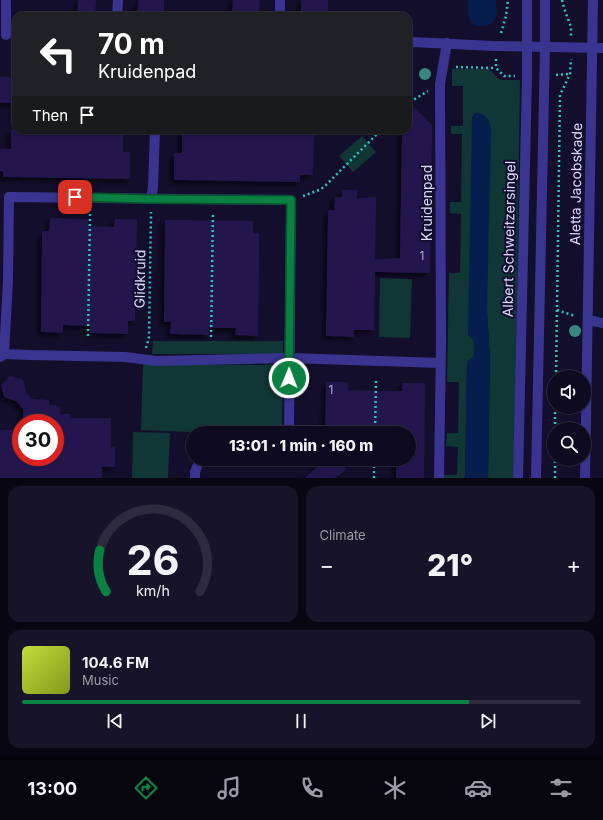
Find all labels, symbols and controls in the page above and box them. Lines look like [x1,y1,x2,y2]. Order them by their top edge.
text: 70 m [98,27,165,61]
icon: left [32,28,84,80]
text: Kruidenpad [98,61,196,82]
icon: arrive [76,104,98,126]
text: Then [32,106,68,125]
street label: Aletta Jacobskade [566,123,585,245]
street label: Albert Schweitzersingel [499,161,518,317]
street label: Kruidenpad [418,165,435,241]
pin [58,180,92,214]
icon: arrive [64,186,86,208]
house number: 1 [420,248,424,263]
street label: Glidkruid [130,249,149,309]
position arrow [268,357,310,399]
map controls [547,370,591,466]
button: sound [547,370,591,414]
house number: 1 [329,382,333,397]
speed limit sign: 30 [12,414,64,466]
button: search [547,422,591,466]
text: 13:01 · 1 min · 160 m [229,436,373,455]
text: Climate [320,527,366,543]
text: 26 [126,535,179,585]
text: 21° [427,547,473,583]
text: − [320,552,334,578]
text: + [566,552,581,578]
text: km/h [136,582,170,599]
text: 104.6 FM [82,653,149,672]
text: Music [82,672,119,688]
icon: previous [104,710,126,732]
icon: pause [290,710,312,732]
icon: next [477,710,499,732]
icon: directions [132,774,160,802]
icon: music [215,774,243,802]
icon: phone [298,774,326,802]
icon: climate [381,774,409,802]
icon: car [464,774,492,802]
icon: filters [547,774,575,802]
text: 13:00 [28,778,77,799]

